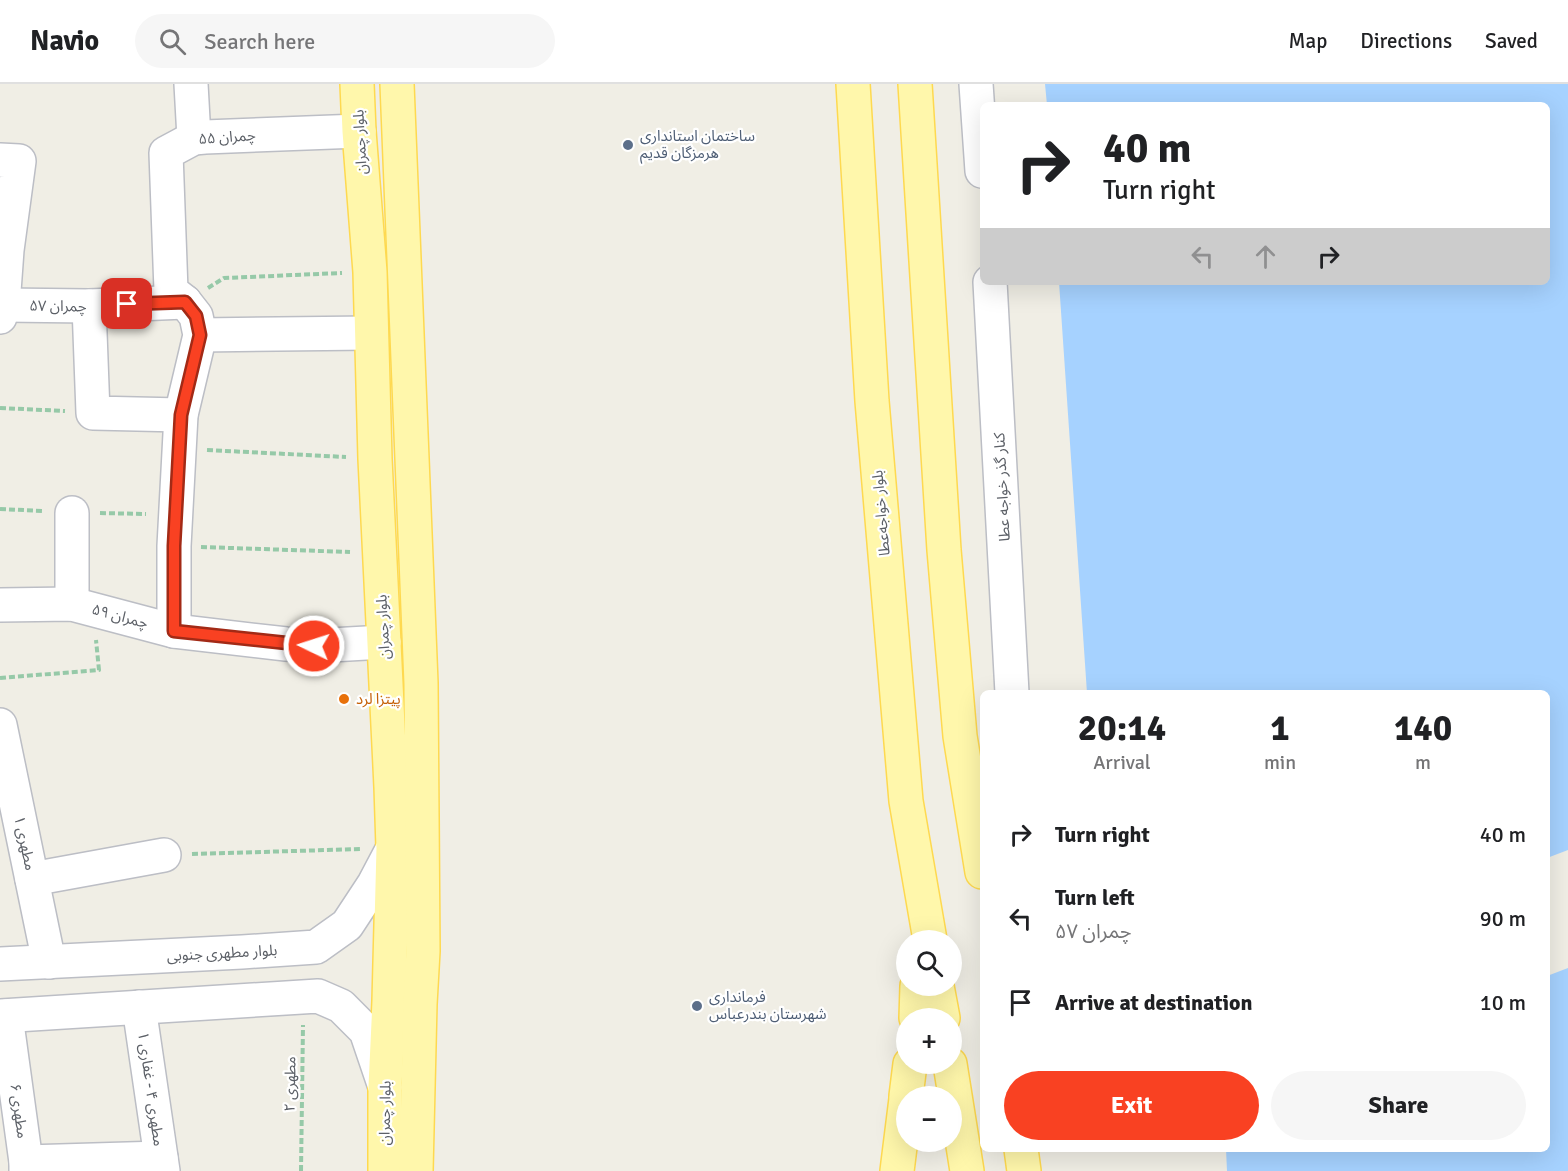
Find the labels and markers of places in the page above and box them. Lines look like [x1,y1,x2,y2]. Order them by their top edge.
place label: ساختمان استانداری هرمزگان قدیم [640,127,755,164]
marker: ساختمان استانداری هرمزگان قدیم [621,138,635,152]
pin [101,278,152,329]
place label: پیتزا لرد [356,690,401,709]
marker: پیتزا لرد [337,692,351,706]
place label: فرمانداری شهرستان بندرعباس [709,988,827,1023]
marker: فرمانداری شهرستان بندرعباس [690,999,704,1013]

